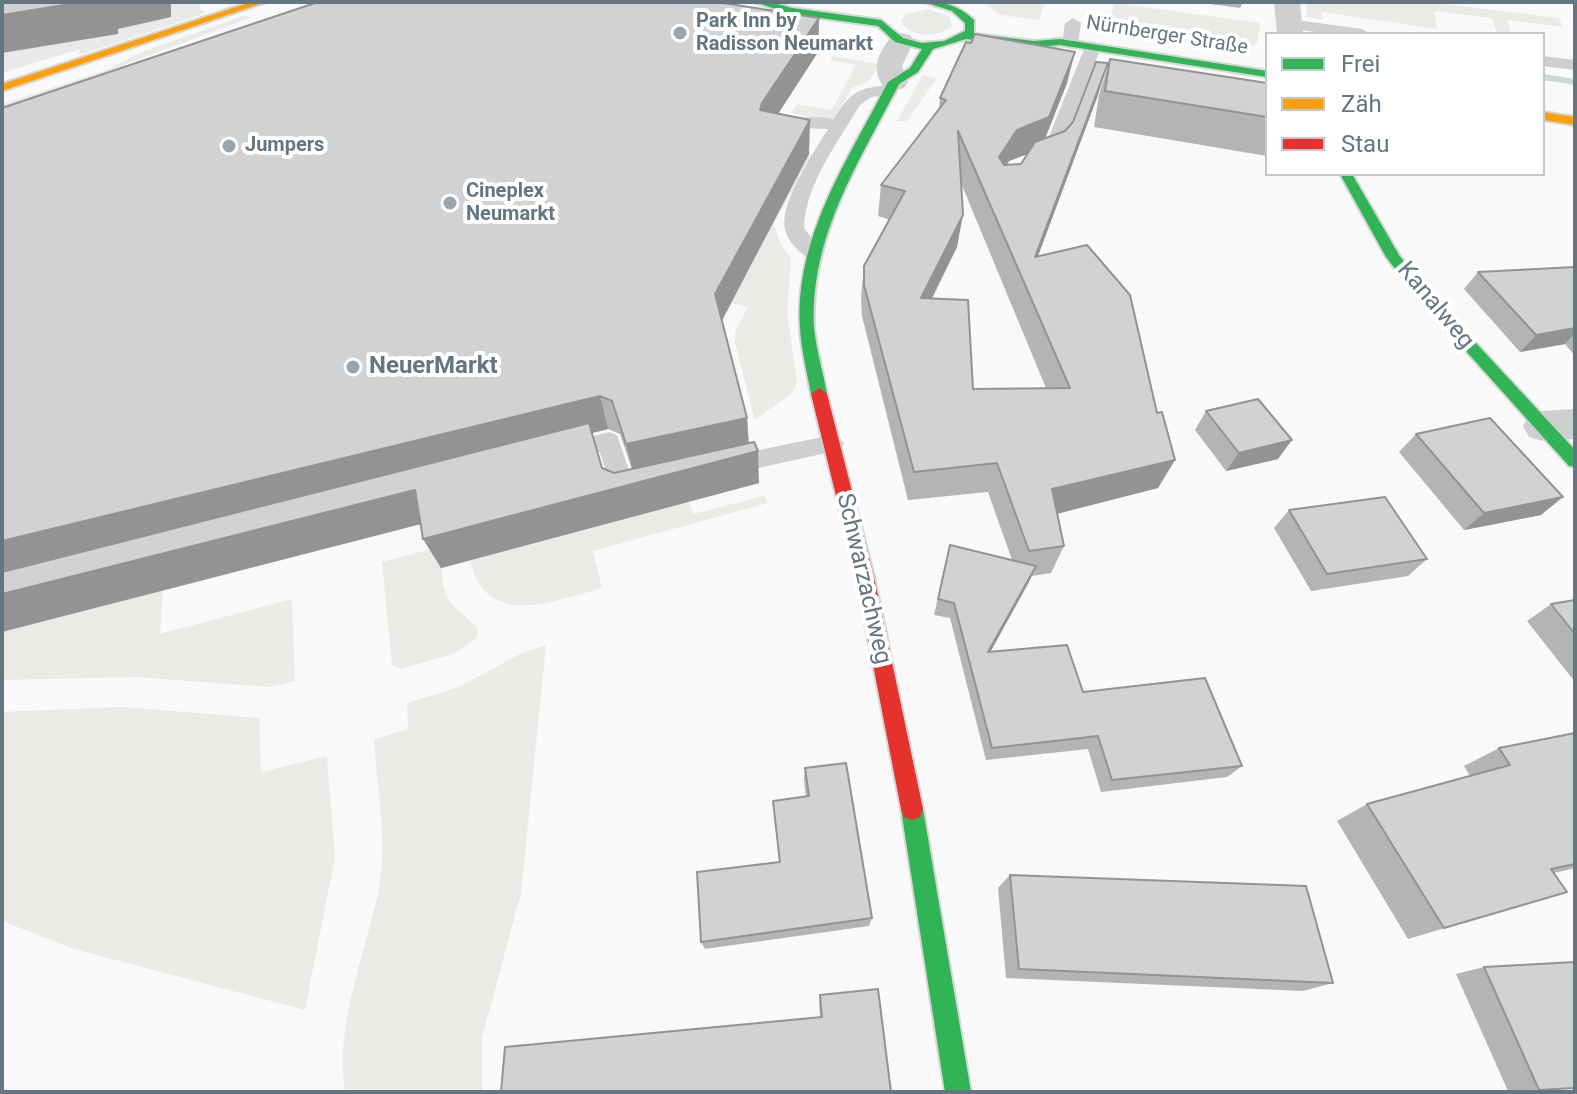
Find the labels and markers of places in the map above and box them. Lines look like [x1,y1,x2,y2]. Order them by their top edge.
place label: Park Inn by Radisson Neumarkt [696,10,873,57]
marker: Park Inn by Radisson Neumarkt [671,24,689,42]
place label: Jumpers [245,134,324,158]
marker: Jumpers [220,137,238,155]
place label: Cineplex Neumarkt [466,180,555,227]
marker: Cineplex Neumarkt [441,194,459,212]
place label: NeuerMarkt [369,353,498,381]
marker: NeuerMarkt [344,358,362,376]

